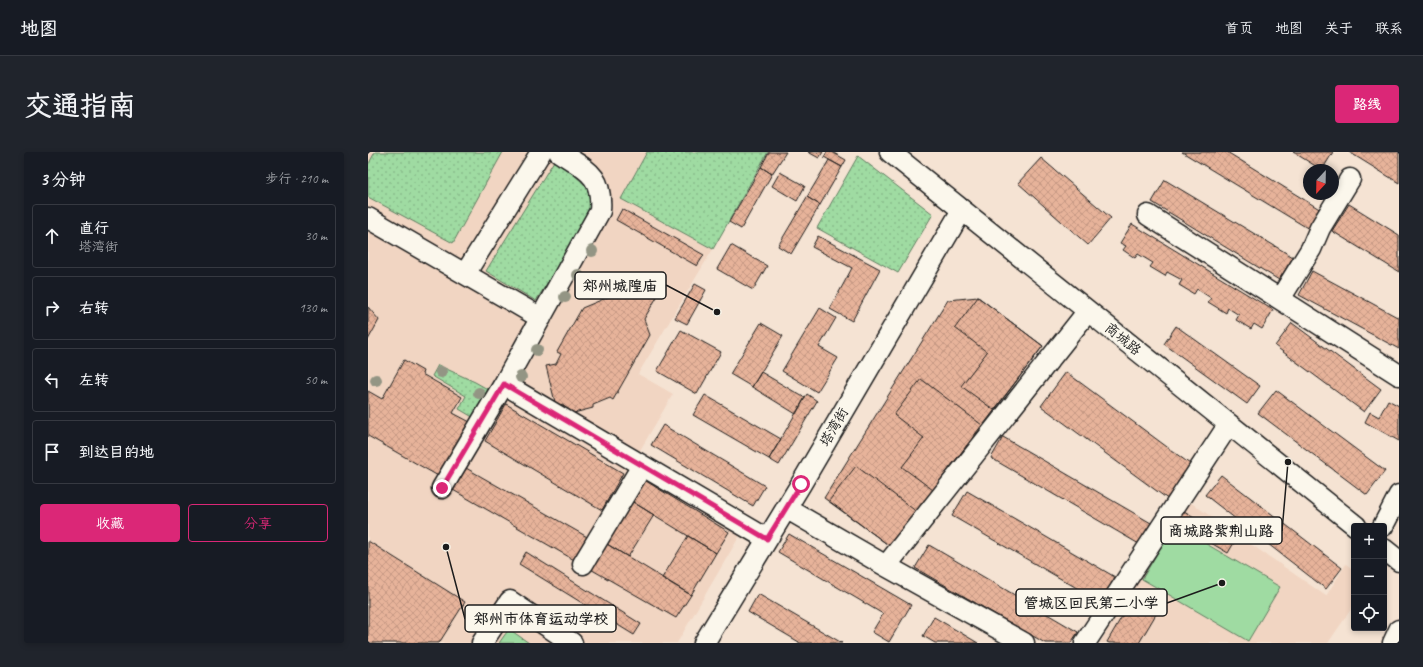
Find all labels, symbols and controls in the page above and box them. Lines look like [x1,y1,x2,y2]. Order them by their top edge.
text: 地图 [20,17,58,41]
text: 首页 [1225,20,1253,37]
text: 地图 [1275,20,1303,37]
text: 关于 [1325,20,1353,37]
text: 联系 [1375,20,1403,37]
button: 路线 [1335,85,1399,123]
text: 交通指南 [24,88,136,123]
north arrow [1303,164,1339,200]
text: 3 分钟 [40,169,86,190]
text: 步行 · 210 m [265,171,328,187]
text: 直行 [79,219,109,238]
icon: ahead [41,225,63,247]
text: 30 m [305,228,327,244]
text: 塔湾街 [79,239,118,255]
callout: 郑州城隍庙 [575,272,666,299]
text: 郑州城隍庙 [582,277,658,296]
icon: right [41,297,63,319]
text: 右转 [79,299,109,318]
text: 130 m [299,300,327,316]
street label: 商城路 [1101,319,1145,359]
icon: left [41,369,63,391]
text: 左转 [79,371,109,390]
text: 50 m [305,372,327,388]
street label: 塔湾街 [816,405,852,449]
icon: arrive [41,441,63,463]
text: 到达目的地 [79,443,154,462]
route start [792,475,810,493]
route end [433,479,451,497]
button: 收藏 [40,504,180,542]
button: 分享 [188,504,328,542]
callout: 商城路紫荆山路 [1161,517,1282,544]
text: 商城路紫荆山路 [1168,522,1274,541]
map controls [1351,523,1387,631]
button: + [1351,523,1387,559]
button: − [1351,559,1387,595]
callout: 管城区回民第二小学 [1016,589,1167,616]
text: 管城区回民第二小学 [1023,594,1159,613]
button: locate [1351,595,1387,631]
callout: 郑州市体育运动学校 [465,605,616,632]
text: 郑州市体育运动学校 [473,610,609,629]

